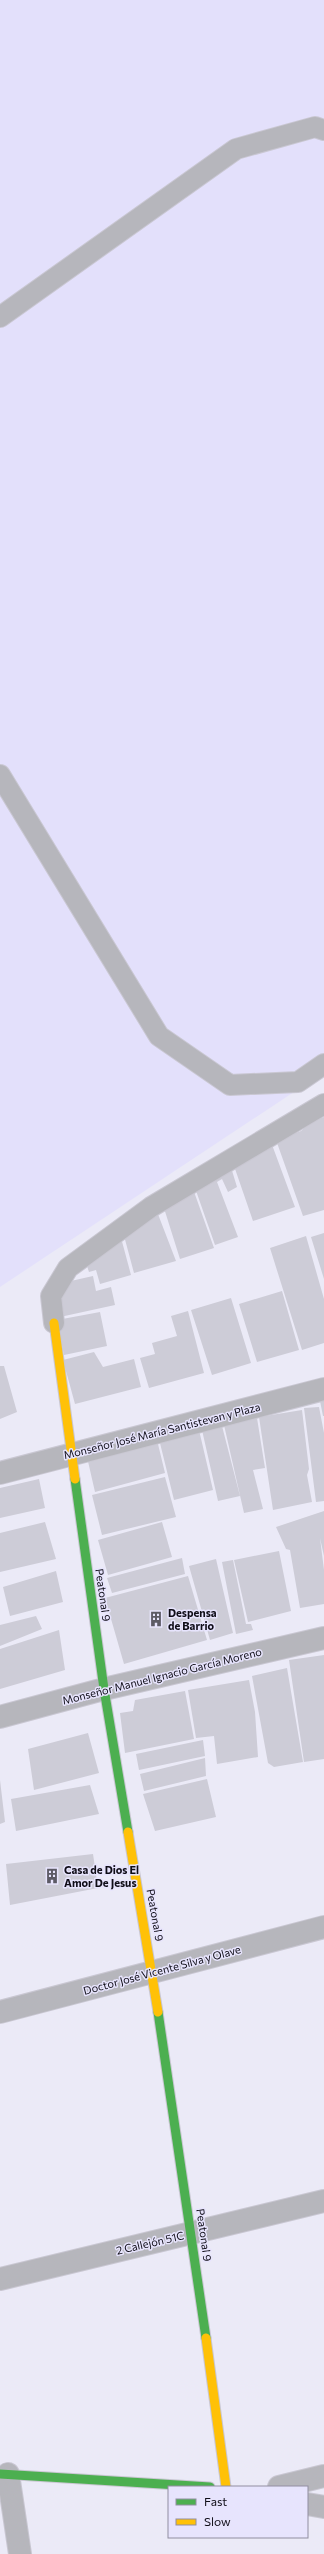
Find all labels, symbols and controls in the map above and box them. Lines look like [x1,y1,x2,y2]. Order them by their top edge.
street label: Monseñor José María Santistevan y Plaza [62,1400,262,1462]
street label: Peatonal 9 [93,1568,114,1622]
place label: Despensa de Barrio [168,1606,217,1632]
building icon: Despensa de Barrio [147,1610,165,1628]
street label: Monseñor Manuel Ignacio García Moreno [61,1644,263,1707]
place label: Casa de Dios El Amor De Jesus [64,1863,139,1890]
building icon: Casa de Dios El Amor De Jesus [43,1867,61,1885]
street label: Peatonal 9 [144,1888,167,1942]
street label: Doctor José Vicente Silva y Olave [82,1942,242,1998]
street label: Peatonal 9 [194,2208,215,2262]
street label: 2 Callejón 51C [115,2228,185,2257]
legend [168,2486,308,2538]
text: Fast [204,2494,227,2508]
text: Slow [204,2514,231,2528]

